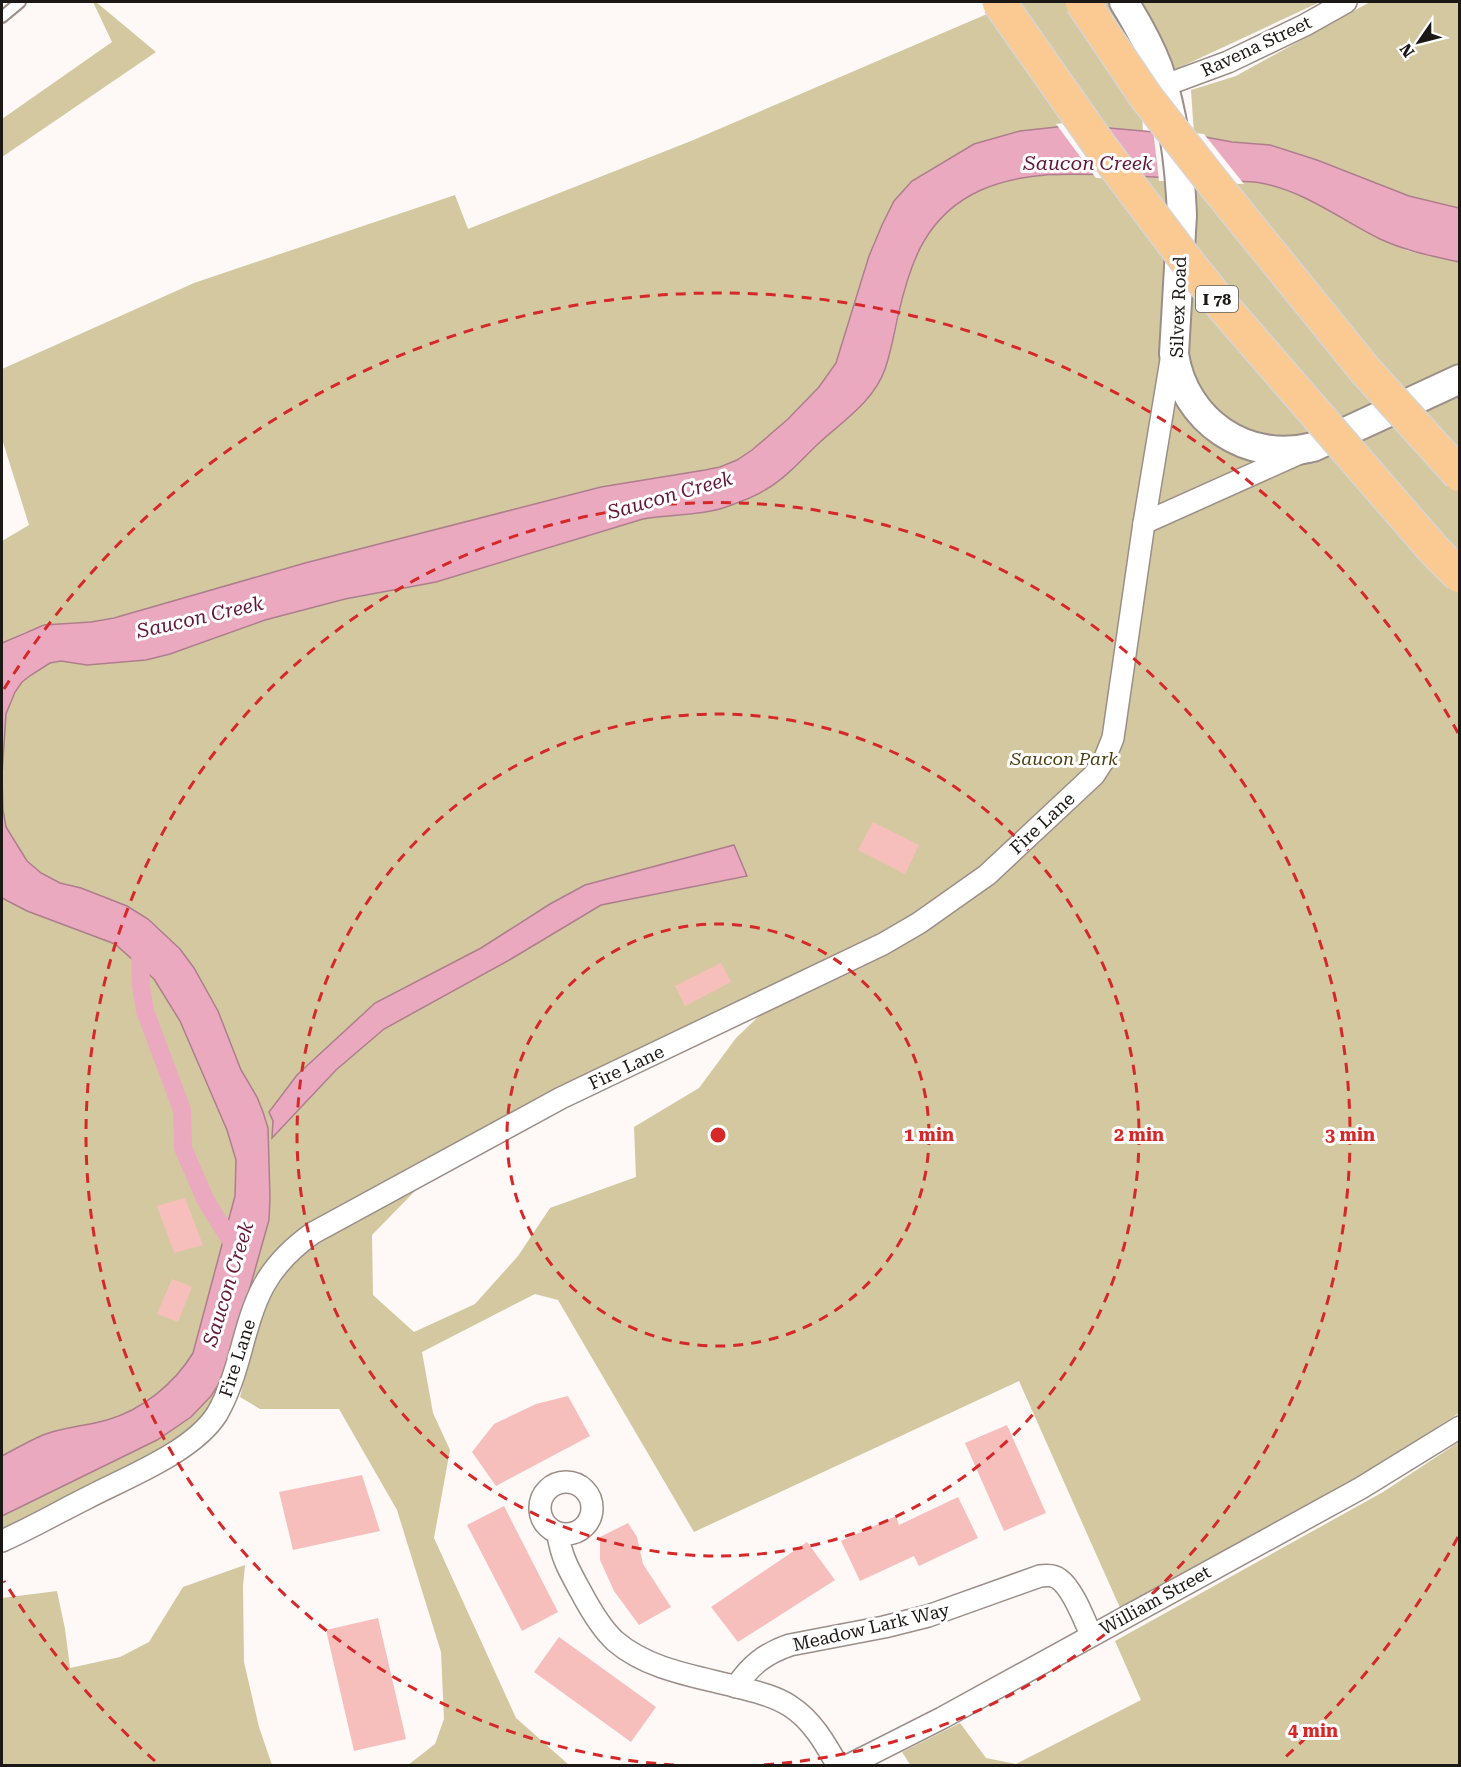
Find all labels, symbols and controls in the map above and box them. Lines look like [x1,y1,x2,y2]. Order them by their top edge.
street label: Ravena Street [1198,11,1315,81]
north arrow [1389,12,1449,72]
text: N [1396,40,1418,61]
water label: Saucon Creek [1022,151,1153,175]
street label: Silvex Road [1166,256,1190,358]
road number: I 78 [1196,286,1238,312]
water label: Saucon Creek [604,466,736,525]
water label: Saucon Creek [133,591,266,643]
park label: Saucon Park [1009,748,1118,769]
street label: Fire Lane [1005,788,1079,858]
street label: Fire Lane [585,1040,667,1094]
text: 1 min [904,1124,954,1145]
text: 2 min [1114,1124,1164,1145]
text: 3 min [1325,1124,1375,1145]
centre of rings [708,1125,728,1145]
water label: Saucon Creek [197,1219,258,1350]
street label: Fire Lane [215,1316,260,1400]
street label: William Street [1096,1561,1214,1639]
street label: Meadow Lark Way [791,1599,952,1655]
text: 4 min [1288,1720,1338,1741]

